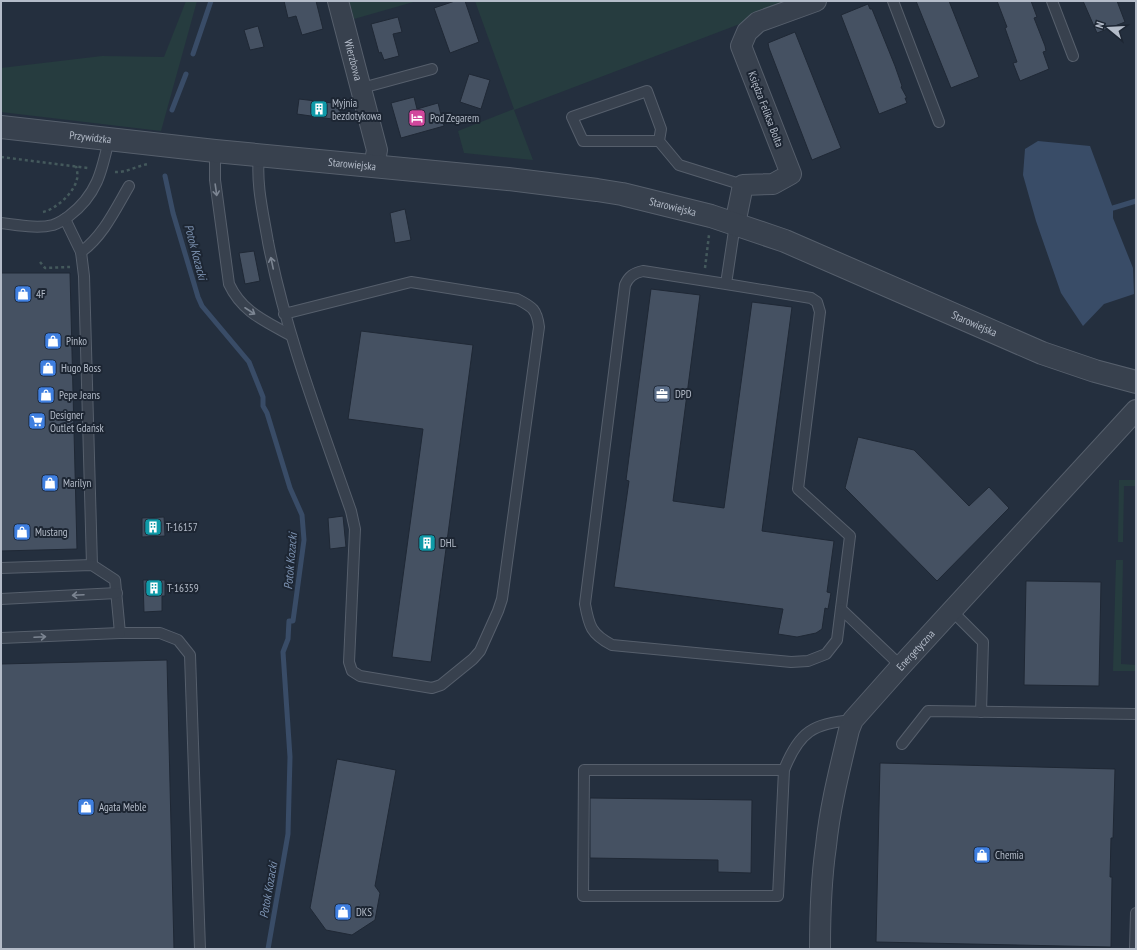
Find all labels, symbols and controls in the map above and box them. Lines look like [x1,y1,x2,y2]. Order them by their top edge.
north arrow [1089,8,1129,48]
text: N [1092,20,1107,30]
street label: Wierzbowa [341,38,365,82]
street label: Księdza Feliksa Bolta [745,69,787,149]
place label: Myjnia bezdotykowa [332,96,382,123]
building icon: Myjnia bezdotykowa [309,99,329,119]
hotel icon: Pod Zegarem [407,108,427,128]
place label: Pod Zegarem [430,111,479,125]
street label: Przywidzka [69,128,112,146]
street label: Starowiejska [327,155,377,173]
one-way arrow [212,183,220,196]
street label: Starowiejska [648,194,698,219]
water label: Potok Kozacki [181,223,211,283]
one-way arrow [268,256,276,269]
shop icon: 4F [13,284,33,304]
place label: 4F [36,287,46,301]
one-way arrow [244,307,255,315]
street label: Starowiejska [950,308,999,340]
shop icon: Pinko [43,331,63,351]
place label: Pinko [66,334,87,348]
shop icon: Hugo Boss [38,358,58,378]
place label: Hugo Boss [61,361,101,375]
office icon: DPD [652,384,672,404]
shop icon: Pepe Jeans [36,385,56,405]
place label: DPD [675,387,692,401]
place label: Pepe Jeans [59,388,100,402]
place label: Designer Outlet Gdańsk [50,408,104,435]
supermarket icon: Designer Outlet Gdańsk [27,411,47,431]
shop icon: Marilyn [40,473,60,493]
place label: Marilyn [63,476,92,490]
building icon: T-16157 [143,517,163,537]
place label: T-16157 [166,520,198,534]
shop icon: Mustang [12,522,32,542]
place label: Mustang [35,525,68,539]
water label: Potok Kozacki [280,531,300,590]
building icon: DHL [417,533,437,553]
place label: DHL [440,536,457,550]
building icon: T-16359 [144,578,164,598]
place label: T-16359 [167,581,199,595]
one-way arrow [72,591,85,599]
street label: Energetyczna [893,627,938,674]
one-way arrow [33,633,46,640]
shop icon: Agata Meble [76,797,96,817]
place label: Agata Meble [99,800,147,814]
shop icon: Chemia [972,845,992,865]
place label: Chemia [995,848,1023,862]
water label: Potok Kozacki [256,859,281,919]
shop icon: DKS [333,902,353,922]
place label: DKS [356,905,372,919]

